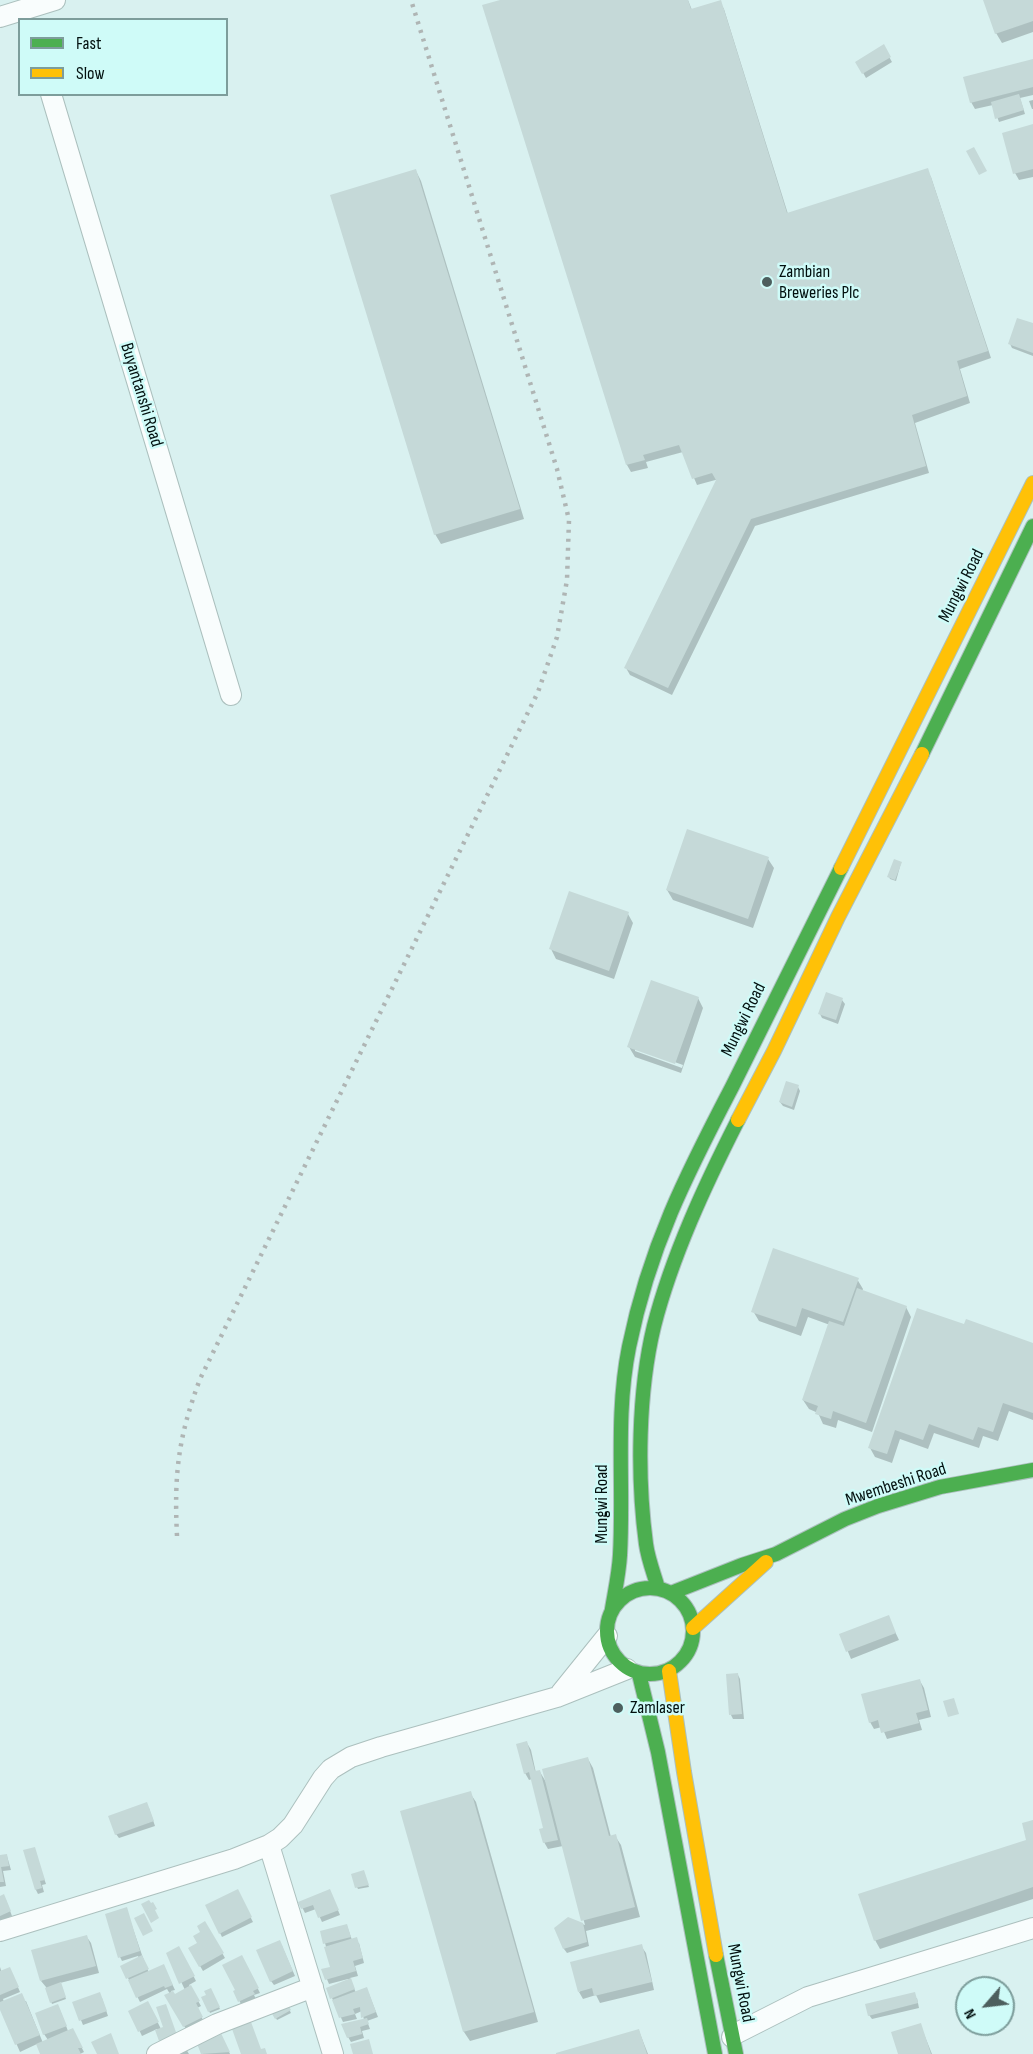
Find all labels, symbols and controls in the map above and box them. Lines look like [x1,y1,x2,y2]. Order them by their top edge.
legend [18,18,228,96]
text: Fast [76,33,101,54]
text: Slow [76,63,105,84]
place label: Zambian Breweries Plc [779,261,860,304]
marker: Zambian Breweries Plc [760,275,774,289]
street label: Buyantanshi Road [115,341,167,449]
street label: Mungwi Road [934,546,990,626]
street label: Mungwi Road [717,980,771,1060]
street label: Mwembeshi Road [843,1459,949,1511]
street label: Mungwi Road [591,1464,613,1544]
place label: Zamlaser [630,1697,685,1719]
marker: Zamlaser [611,1701,625,1715]
street label: Mungwi Road [722,1942,758,2024]
north arrow [955,1976,1015,2036]
text: N [960,2006,981,2022]

